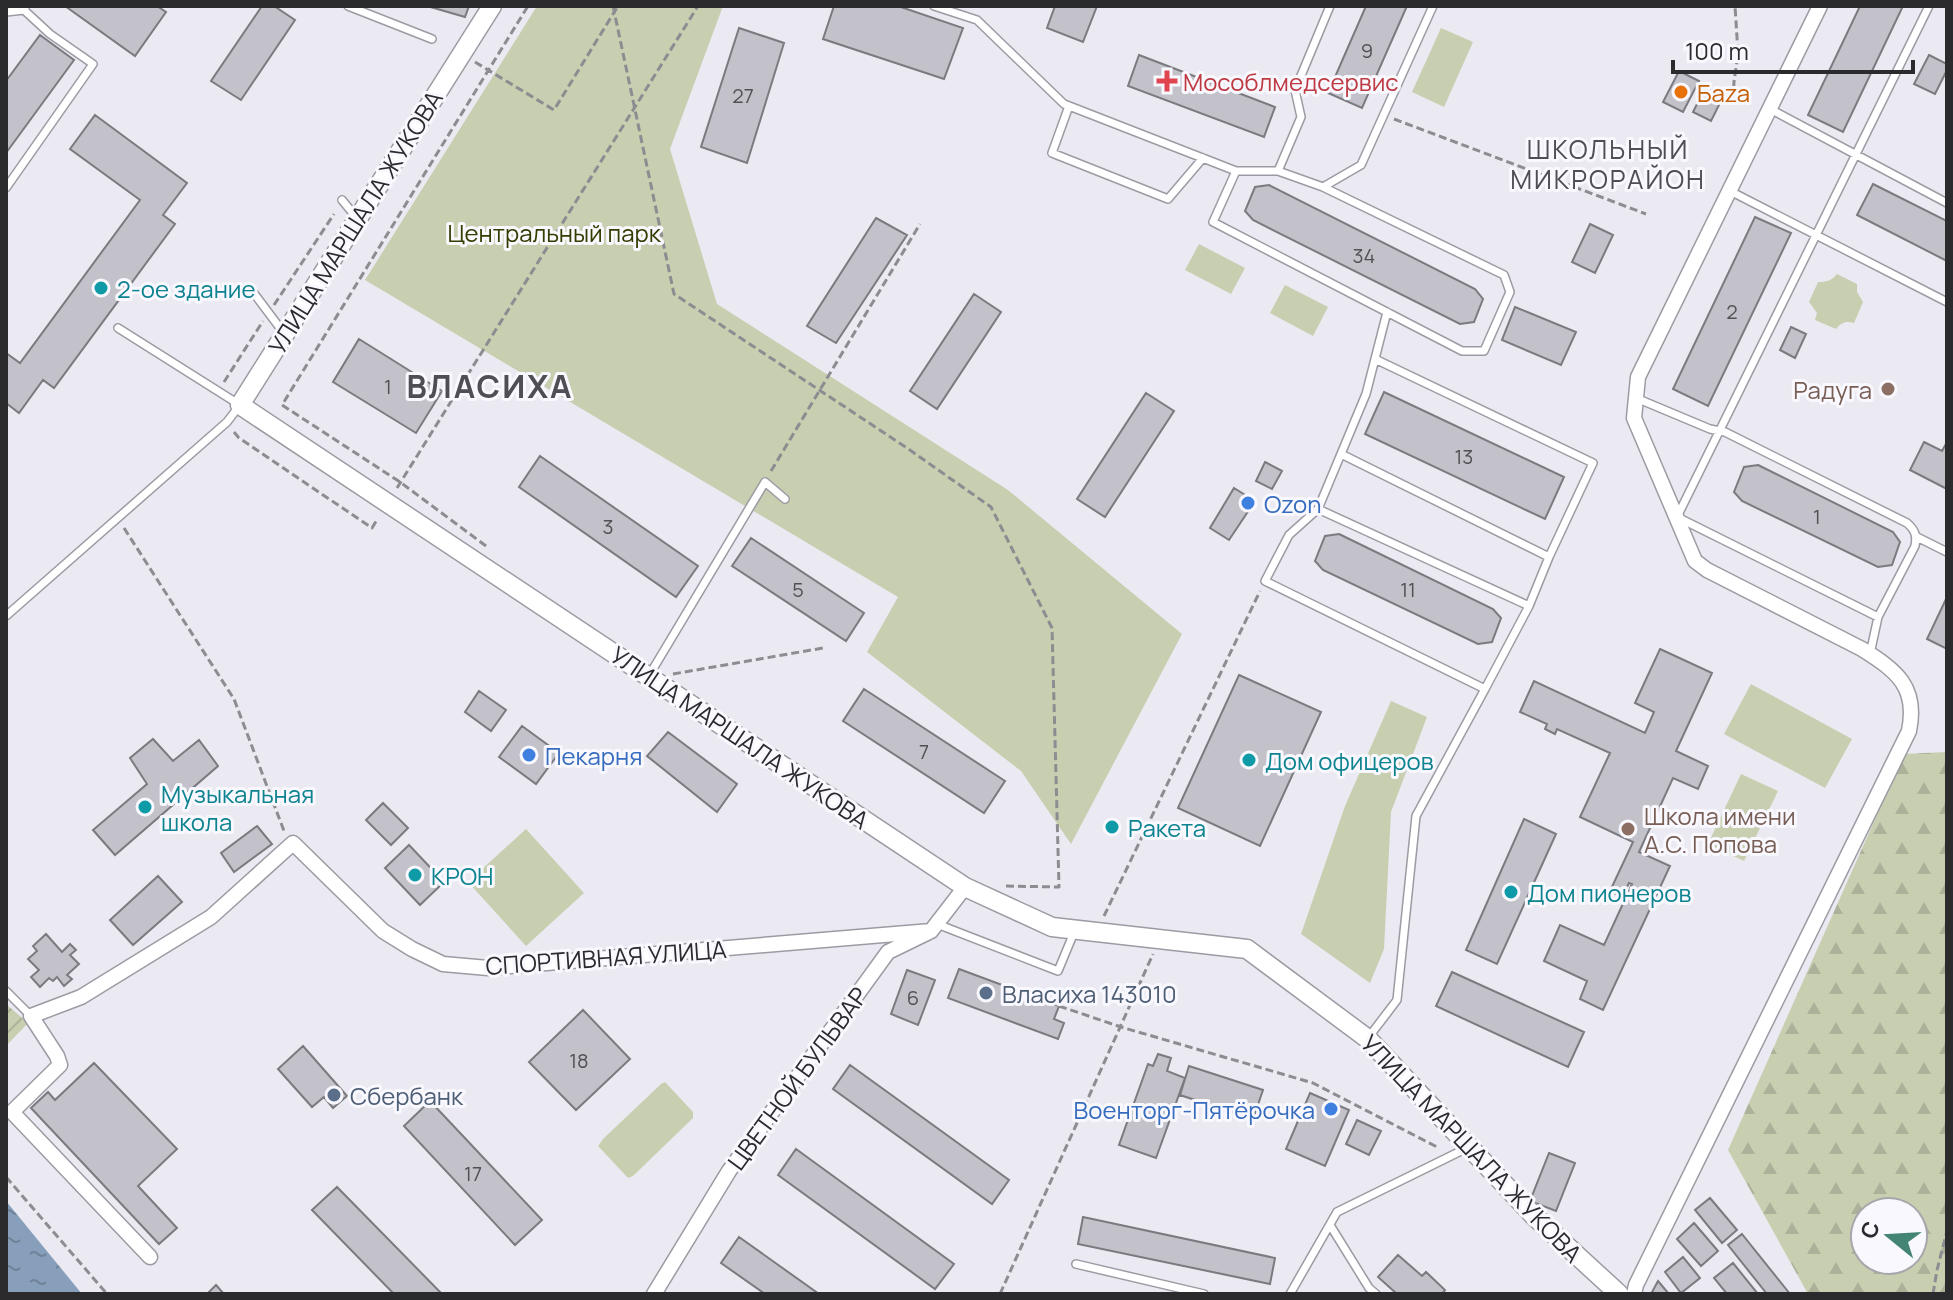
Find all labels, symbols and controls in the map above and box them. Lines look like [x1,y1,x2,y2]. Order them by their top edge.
scale bar [1673,24,1913,74]
text: 100 m [1685,34,1749,67]
house number: 9 [1361,37,1373,64]
place label: Мособлмедсервис [1183,65,1399,98]
marker: Мособлмедсервис [1158,72,1176,90]
place label: Баza [1697,76,1750,109]
house number: 27 [732,82,754,109]
marker: Баza [1672,83,1690,101]
street label: УЛИЦА МАРШАЛА ЖУКОВА [260,84,450,360]
district label: ШКОЛЬНЫЙ МИКРОРАЙОН [1510,131,1706,197]
park label: Центральный парк [447,216,662,249]
house number: 34 [1353,242,1375,269]
place label: 2-ое здание [117,272,256,305]
marker: 2-ое здание [92,279,110,297]
house number: 2 [1726,298,1738,325]
district label: ВЛАСИХА [406,364,574,408]
house number: 1 [384,373,392,400]
place label: Радуга [1793,373,1872,406]
marker: Радуга [1879,380,1897,398]
house number: 13 [1455,443,1473,470]
place label: Ozon [1264,487,1322,520]
marker: Ozon [1239,494,1257,512]
house number: 1 [1813,503,1821,530]
house number: 3 [602,513,614,540]
house number: 5 [792,576,804,603]
house number: 11 [1400,576,1416,603]
street label: УЛИЦА МАРШАЛА ЖУКОВА [604,638,876,836]
house number: 7 [919,738,929,765]
place label: Пекарня [545,739,643,772]
place label: Дом офицеров [1265,744,1434,777]
marker: Пекарня [520,746,538,764]
marker: Дом офицеров [1240,751,1258,769]
place label: Музыкальная школа [161,777,314,838]
marker: Музыкальная школа [136,798,154,816]
place label: Школа имени А.С. Попова [1644,799,1796,860]
place label: Ракета [1128,811,1206,844]
marker: Ракета [1103,818,1121,836]
marker: Школа имени А.С. Попова [1619,820,1637,838]
place label: КРОН [431,859,494,892]
marker: КРОН [406,866,424,884]
place label: Дом пионеров [1527,876,1691,909]
marker: Дом пионеров [1502,883,1520,901]
street label: СПОРТИВНАЯ УЛИЦА [484,932,728,982]
place label: Власиха 143010 [1002,977,1177,1010]
street label: ЦВЕТНОЙ БУЛЬВАР [719,980,875,1176]
house number: 6 [907,984,919,1011]
marker: Власиха 143010 [977,984,995,1002]
street label: УЛИЦА МАРШАЛА ЖУКОВА [1354,1027,1590,1269]
house number: 18 [569,1047,589,1074]
place label: Сбербанк [350,1079,464,1112]
marker: Сбербанк [325,1086,343,1104]
place label: Военторг-Пятёрочка [1074,1093,1315,1126]
marker: Военторг-Пятёрочка [1322,1100,1340,1118]
house number: 17 [464,1160,482,1187]
north arrow [1849,1196,1929,1276]
text: С [1853,1217,1887,1242]

